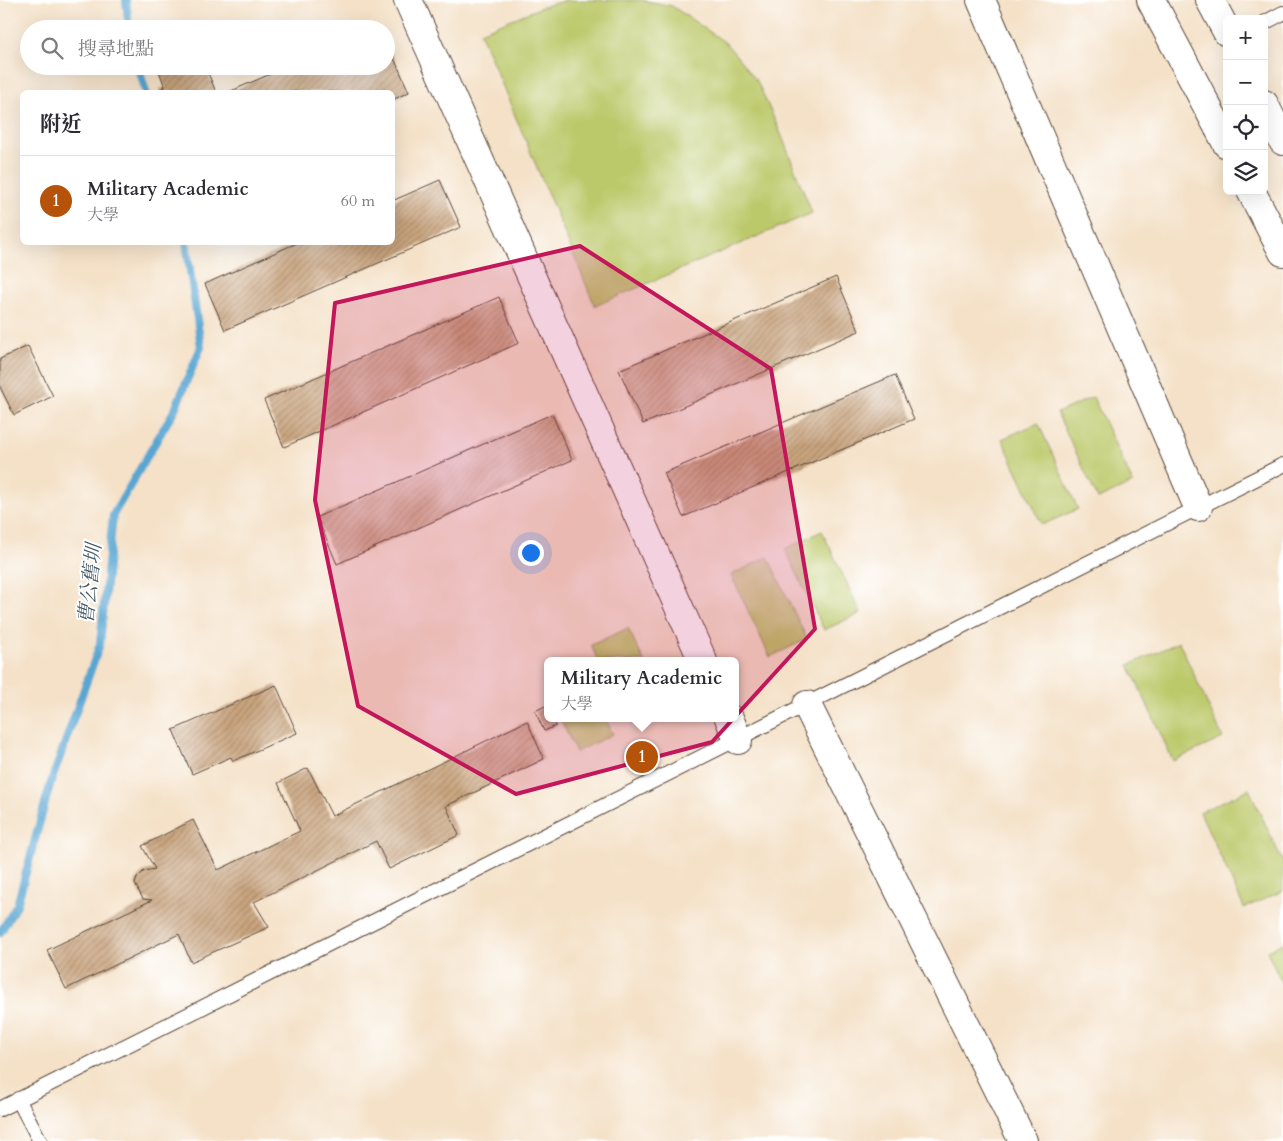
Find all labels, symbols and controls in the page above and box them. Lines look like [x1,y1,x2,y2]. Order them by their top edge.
map controls [1223,15,1268,195]
button: + [1223,15,1268,60]
search box [20,20,395,75]
icon: search [38,34,66,62]
text: 搜尋地點 [78,36,154,62]
button: − [1223,60,1268,105]
button: locate [1223,105,1268,150]
text: 附近 [40,110,82,139]
button: layers [1223,150,1268,195]
text: Military Academic [87,176,249,202]
text: 1 [52,190,60,212]
text: 60 m [341,190,375,212]
text: 大學 [87,204,119,226]
water label: 曹公舊圳 [72,540,108,625]
your location [518,540,544,566]
popup [544,657,739,722]
text: Military Academic [561,665,722,691]
text: 大學 [561,693,593,715]
pin: 1 [626,738,658,776]

